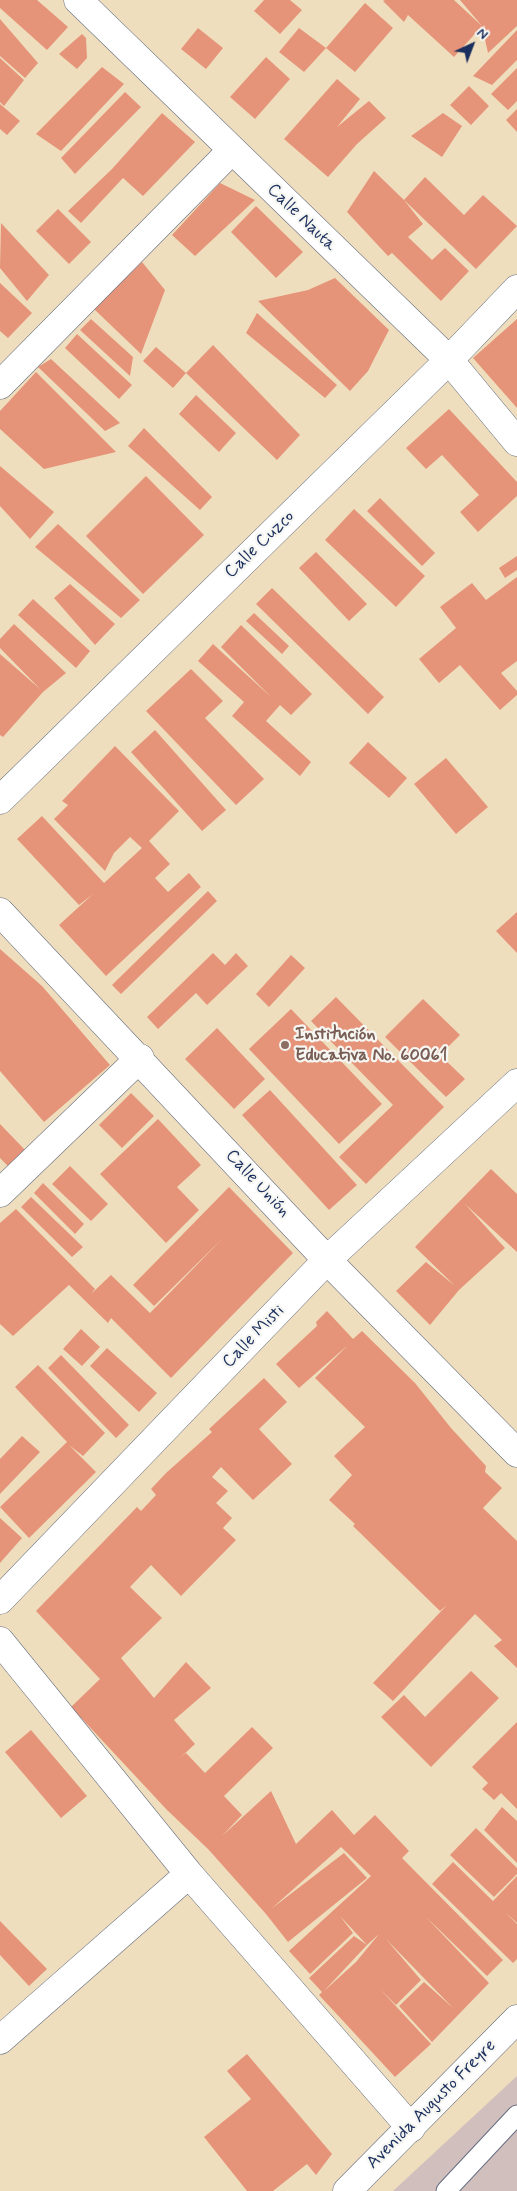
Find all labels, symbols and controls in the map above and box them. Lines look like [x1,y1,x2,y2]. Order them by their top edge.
north arrow [447,20,497,70]
text: N [473,24,492,44]
street label: Calle Nauta [262,180,340,256]
street label: Calle Cuzco [221,506,299,584]
place label: Institución Educativa No. 60061 [295,1024,447,1066]
marker: Institución Educativa No. 60061 [279,1039,291,1051]
street label: Calle Unión [220,1145,294,1223]
street label: Calle Misti [218,1301,290,1373]
street label: Avenida Augusto Freyre [363,2036,501,2174]

